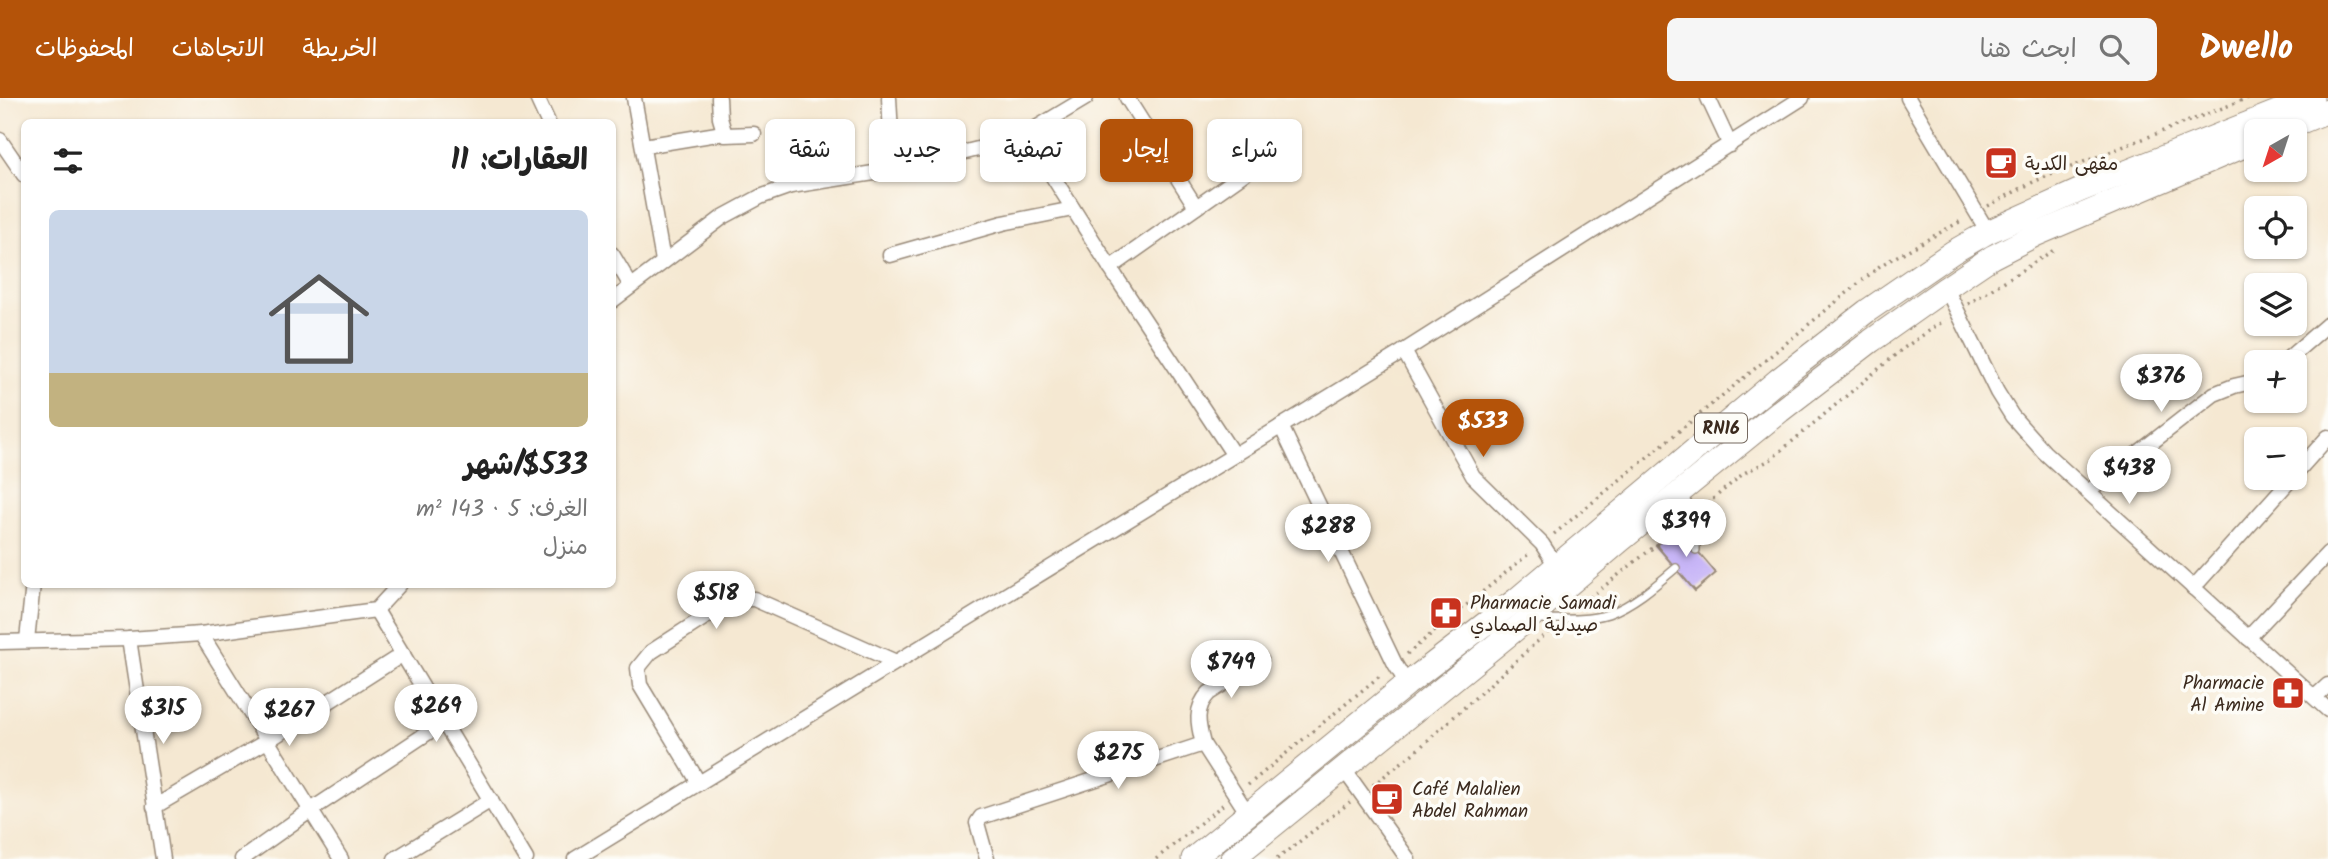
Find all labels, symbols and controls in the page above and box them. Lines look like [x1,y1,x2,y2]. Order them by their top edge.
search box [1667,18,2157,81]
text: Dwello [2199,23,2293,76]
text: ابحث هنا [1980,29,2077,71]
text: المحفوظات [35,30,134,69]
text: الاتجاهات [172,30,265,69]
text: الخريطة [303,30,377,69]
icon: search [2095,30,2133,68]
chip: شقة [765,119,855,182]
chip: جديد [869,119,966,182]
chip: تصفية [980,119,1086,182]
chip: إيجار [1100,119,1193,182]
chip: شراء [1207,119,1302,182]
north arrow [2244,119,2306,182]
map controls [2244,119,2307,490]
text: العقارات: 11 [450,137,588,185]
icon: filters [49,142,87,180]
cafe icon: مقهى الكدية [1982,144,2020,182]
place label: مقهى الكدية [2025,150,2118,180]
button: locate [2244,196,2307,259]
icon: home [256,256,382,382]
button: layers [2244,273,2307,336]
button: + [2244,350,2307,413]
pin: $376 [2120,354,2202,414]
text: $376 [2136,359,2186,395]
pin: $533 [1442,400,1524,459]
text: $533 [1458,404,1508,440]
road number: RN16 [1695,414,1747,442]
button: − [2244,427,2307,490]
text: $533/شهر [464,442,588,490]
pin: $438 [2088,446,2170,506]
text: $438 [2103,451,2155,487]
text: الغرف: 5 · 143 m² [416,492,588,528]
pin: $399 [1645,500,1727,559]
pin: $288 [1287,504,1369,564]
text: $399 [1661,504,1711,540]
text: $288 [1301,509,1355,545]
text: منزل [543,530,588,566]
pin: $518 [675,572,757,631]
text: $518 [693,576,739,612]
place label: Pharmacie Samadi صيدلية الصمادي [1470,589,1617,641]
pharmacy icon: Pharmacie Samadi صيدلية الصمادي [1427,594,1465,632]
pin: $749 [1190,640,1272,700]
text: $749 [1207,645,1255,681]
place label: Pharmacie Al Amine [2183,669,2264,721]
pharmacy icon: Pharmacie Al Amine [2269,674,2307,712]
pin: $269 [395,684,477,744]
pin: $315 [122,686,204,746]
pin: $267 [248,688,330,748]
text: $269 [410,689,462,725]
text: $315 [141,691,185,727]
text: $267 [264,693,314,729]
pin: $275 [1077,732,1159,791]
text: $275 [1093,736,1143,772]
place label: Café Malalien Abdel Rahman [1412,775,1528,827]
cafe icon: Café Malalien Abdel Rahman [1368,780,1406,818]

